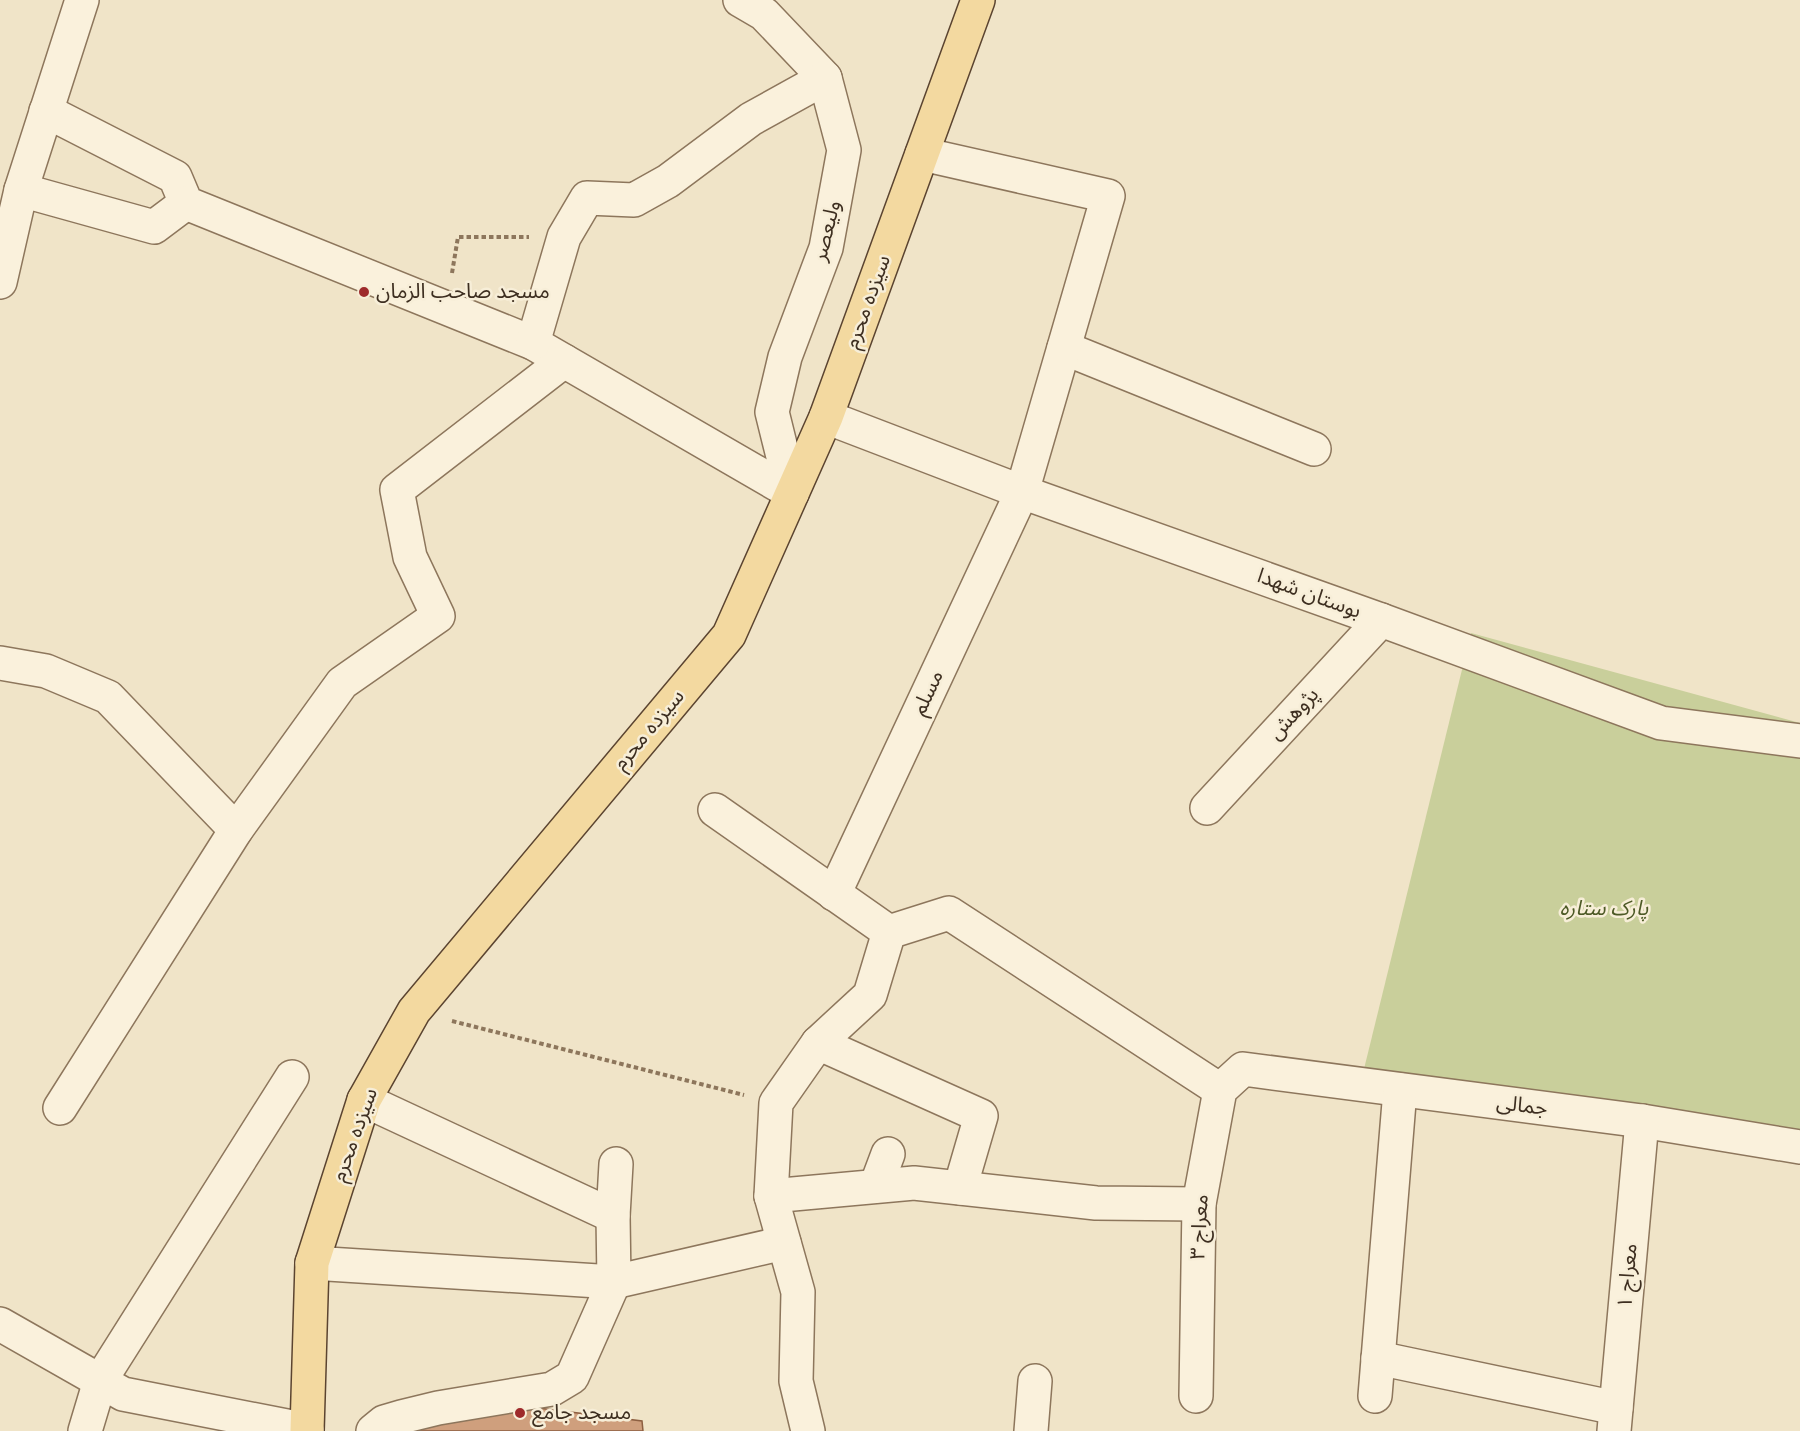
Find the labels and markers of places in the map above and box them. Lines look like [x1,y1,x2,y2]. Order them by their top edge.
place label: مسجد صاحب الزمان [376,276,550,308]
marker: مسجد صاحب الزمان [357,285,371,299]
place label: مسجد جامع [532,1397,631,1429]
marker: مسجد جامع [513,1406,527,1420]

